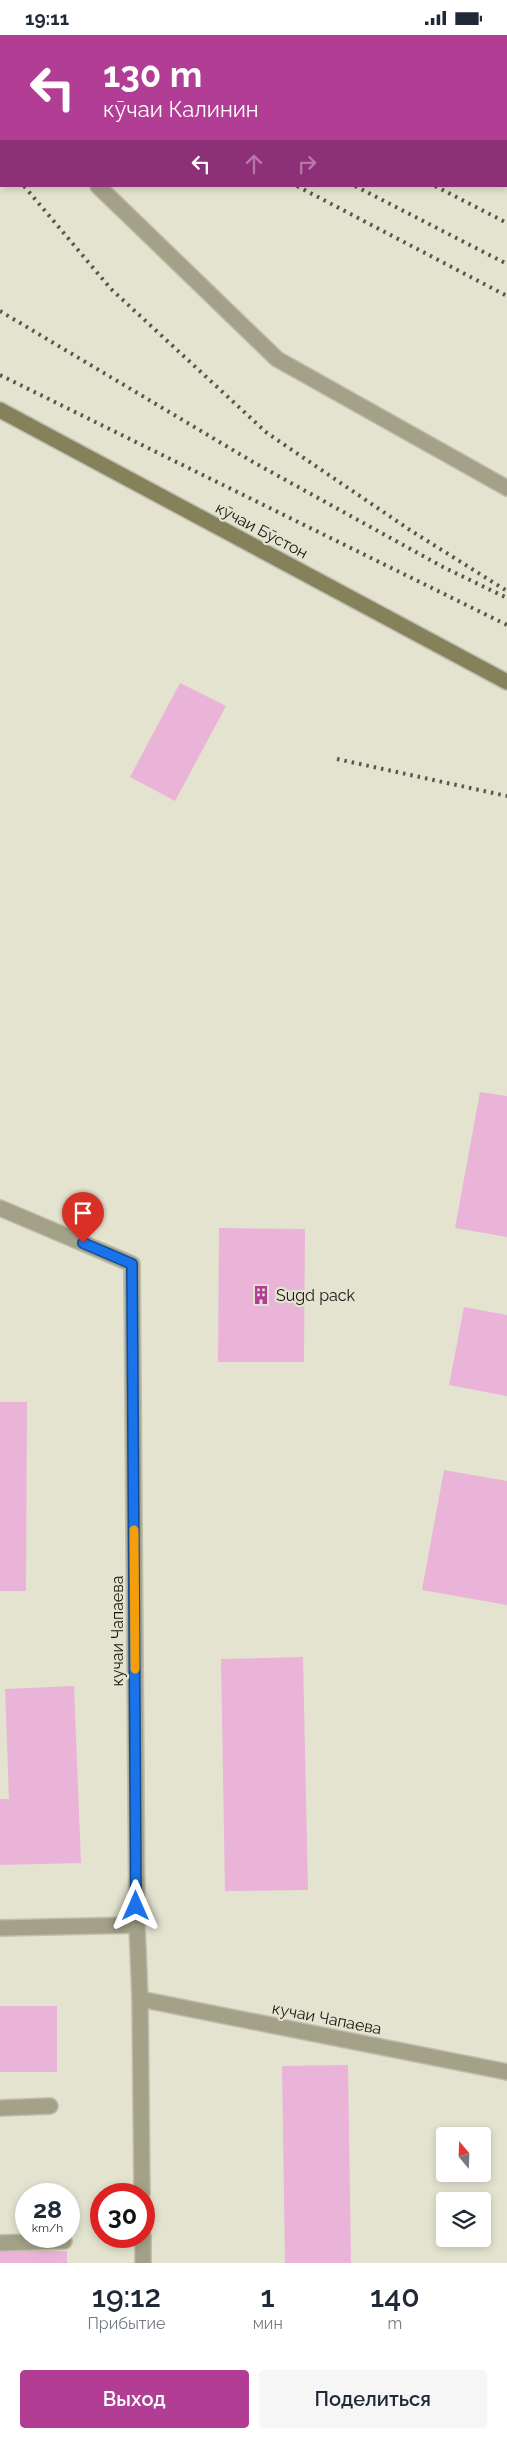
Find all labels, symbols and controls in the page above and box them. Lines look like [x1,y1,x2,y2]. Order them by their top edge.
text: 19:11 [25,7,69,29]
text: 130 m [103,54,202,95]
icon: left [20,55,85,120]
text: кӯчаи Калинин [103,96,259,122]
icon: left [187,150,215,178]
icon: ahead [240,150,268,178]
icon: right [293,150,321,178]
street label: кӯчаи Бӯстон [212,498,311,563]
pin [62,1192,104,1243]
icon: arrive [69,1199,97,1227]
building icon: Sugd pack [250,1284,272,1306]
place label: Sugd pack [276,1286,356,1305]
street label: кучаи Чапаева [108,1575,127,1687]
position arrow [109,1879,161,1931]
street label: кучаи Чапаева [271,1999,383,2038]
north arrow [436,2127,491,2183]
map controls [436,2127,491,2247]
speed limit sign: 30 [90,2183,155,2248]
button: layers [436,2192,491,2247]
text: 28 [33,2194,62,2224]
text: km/h [32,2221,63,2235]
text: 19:12 [92,2279,161,2314]
text: 1 [261,2279,275,2314]
text: 140 [370,2279,420,2314]
text: Прибытие [87,2314,165,2333]
text: мин [253,2314,283,2333]
text: m [387,2314,402,2333]
button: Выход [20,2370,249,2428]
button: Поделиться [259,2370,487,2428]

